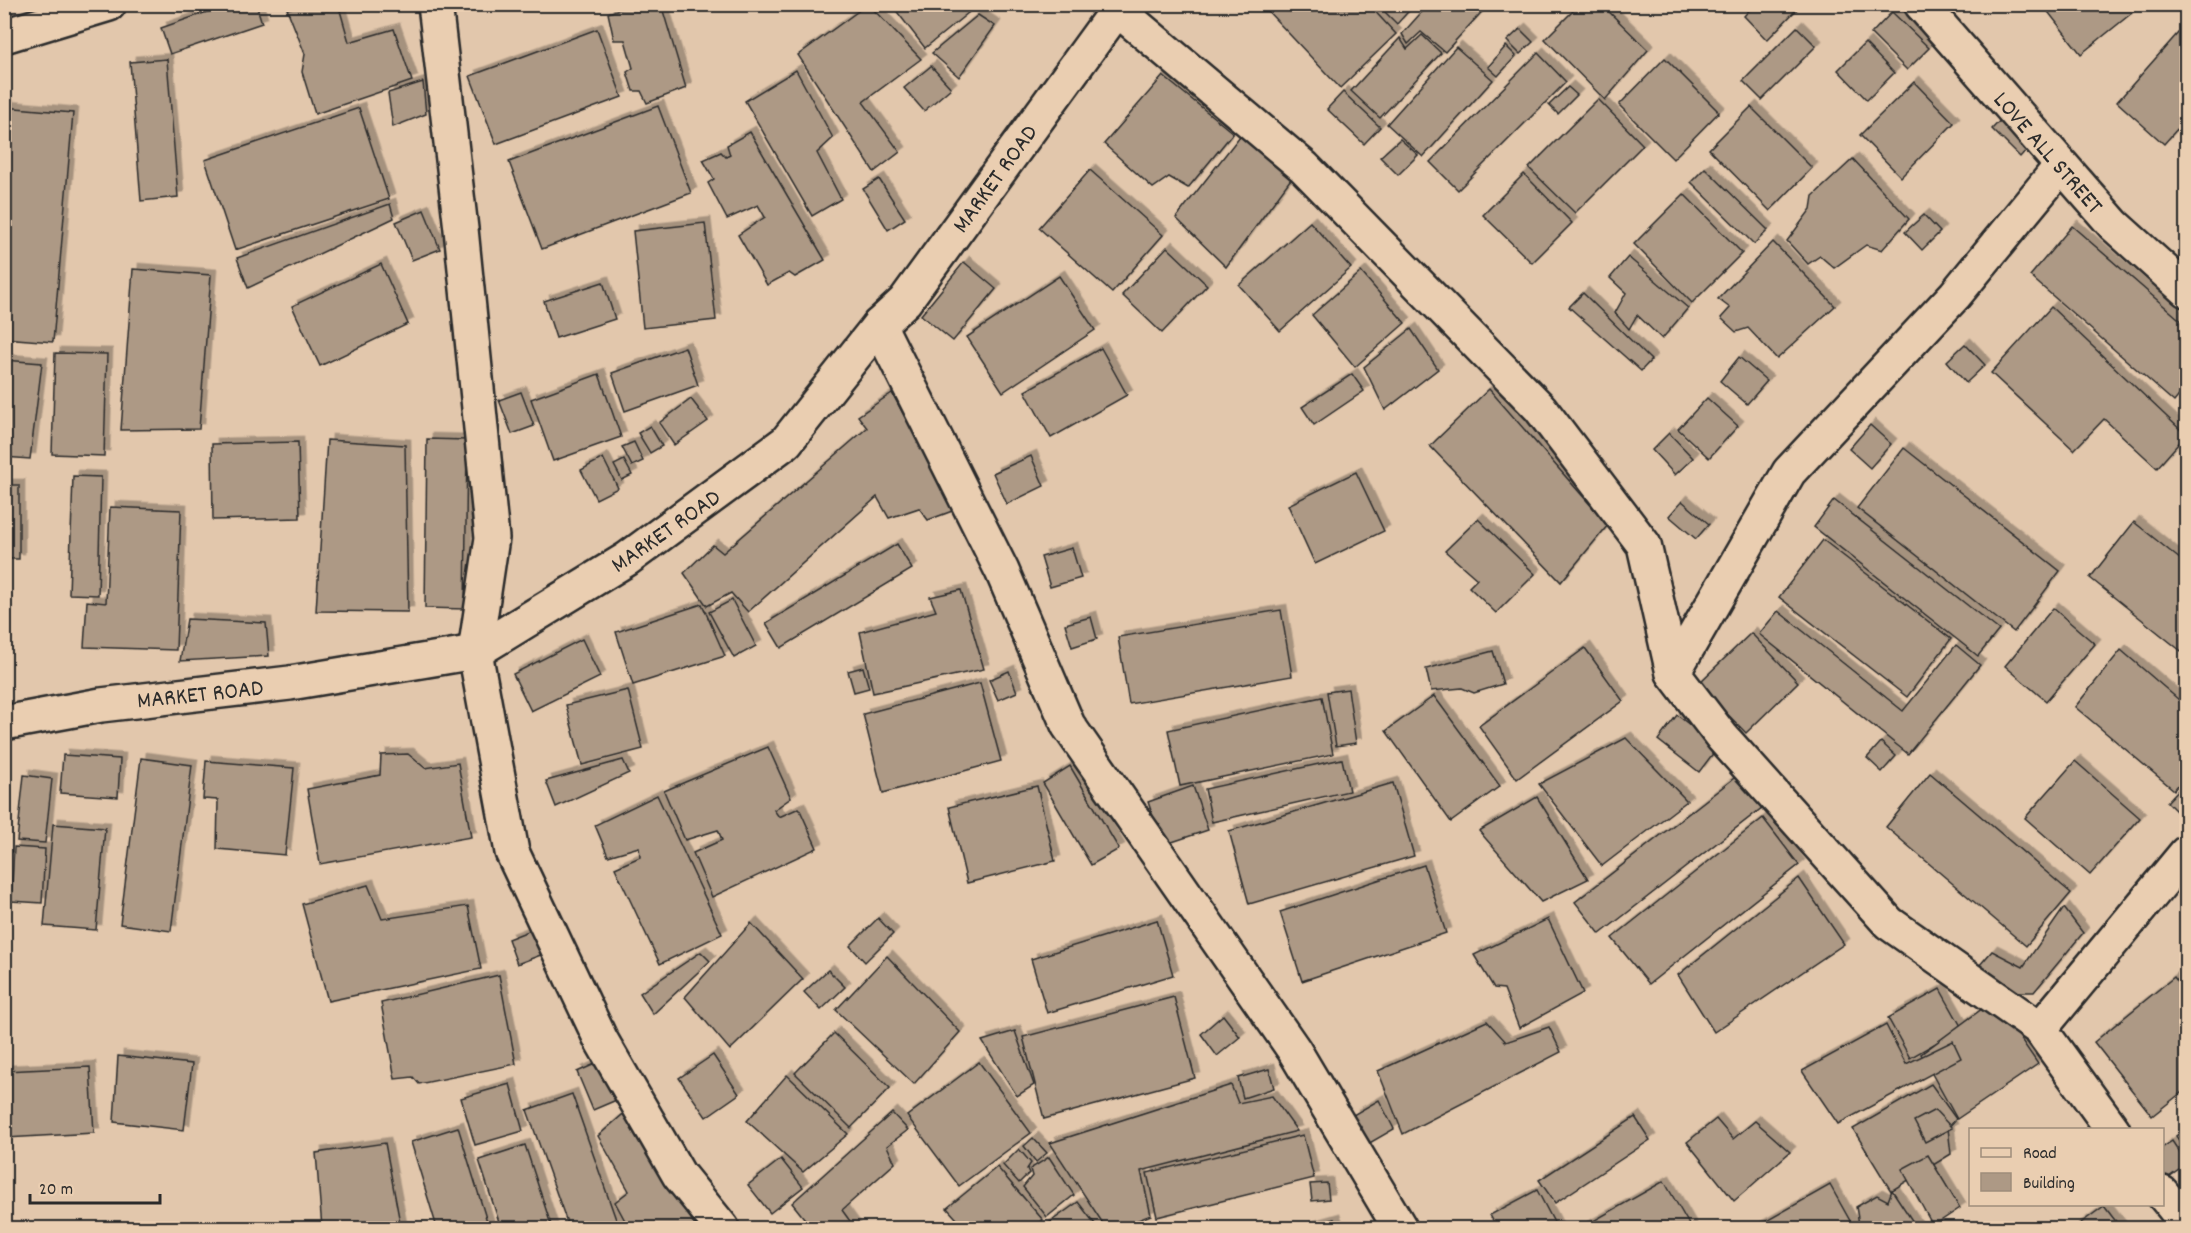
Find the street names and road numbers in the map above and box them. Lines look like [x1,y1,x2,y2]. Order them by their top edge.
street label: LOVE ALL STREET [1984,85,2110,223]
street label: MARKET ROAD [945,118,1047,241]
street label: MARKET ROAD [605,482,728,583]
street label: MARKET ROAD [135,672,265,720]

